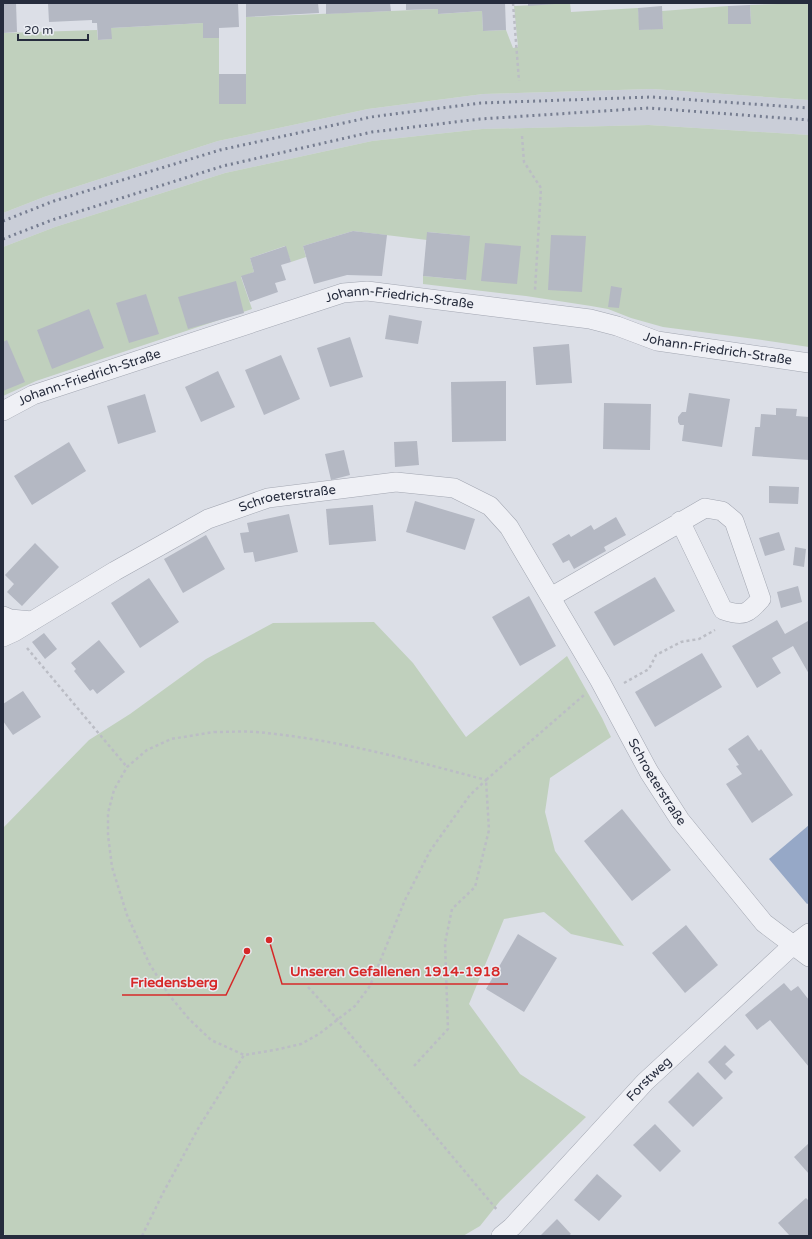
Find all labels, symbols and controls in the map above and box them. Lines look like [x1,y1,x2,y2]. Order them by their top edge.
scale bar [18,16,88,42]
text: 20 m [24,23,53,37]
street label: Johann-Friedrich-Straße [323,283,475,312]
street label: Johann-Friedrich-Straße [641,329,793,368]
street label: Johann-Friedrich-Straße [15,345,163,410]
street label: Schroeterstraße [236,482,337,516]
street label: Schroeterstraße [625,736,689,829]
callout: Unseren Gefallenen 1914-1918 [282,958,508,984]
text: Unseren Gefallenen 1914-1918 [290,963,500,980]
callout: Friedensberg [122,969,226,995]
text: Friedensberg [130,974,218,991]
street label: Forstweg [623,1053,675,1105]

